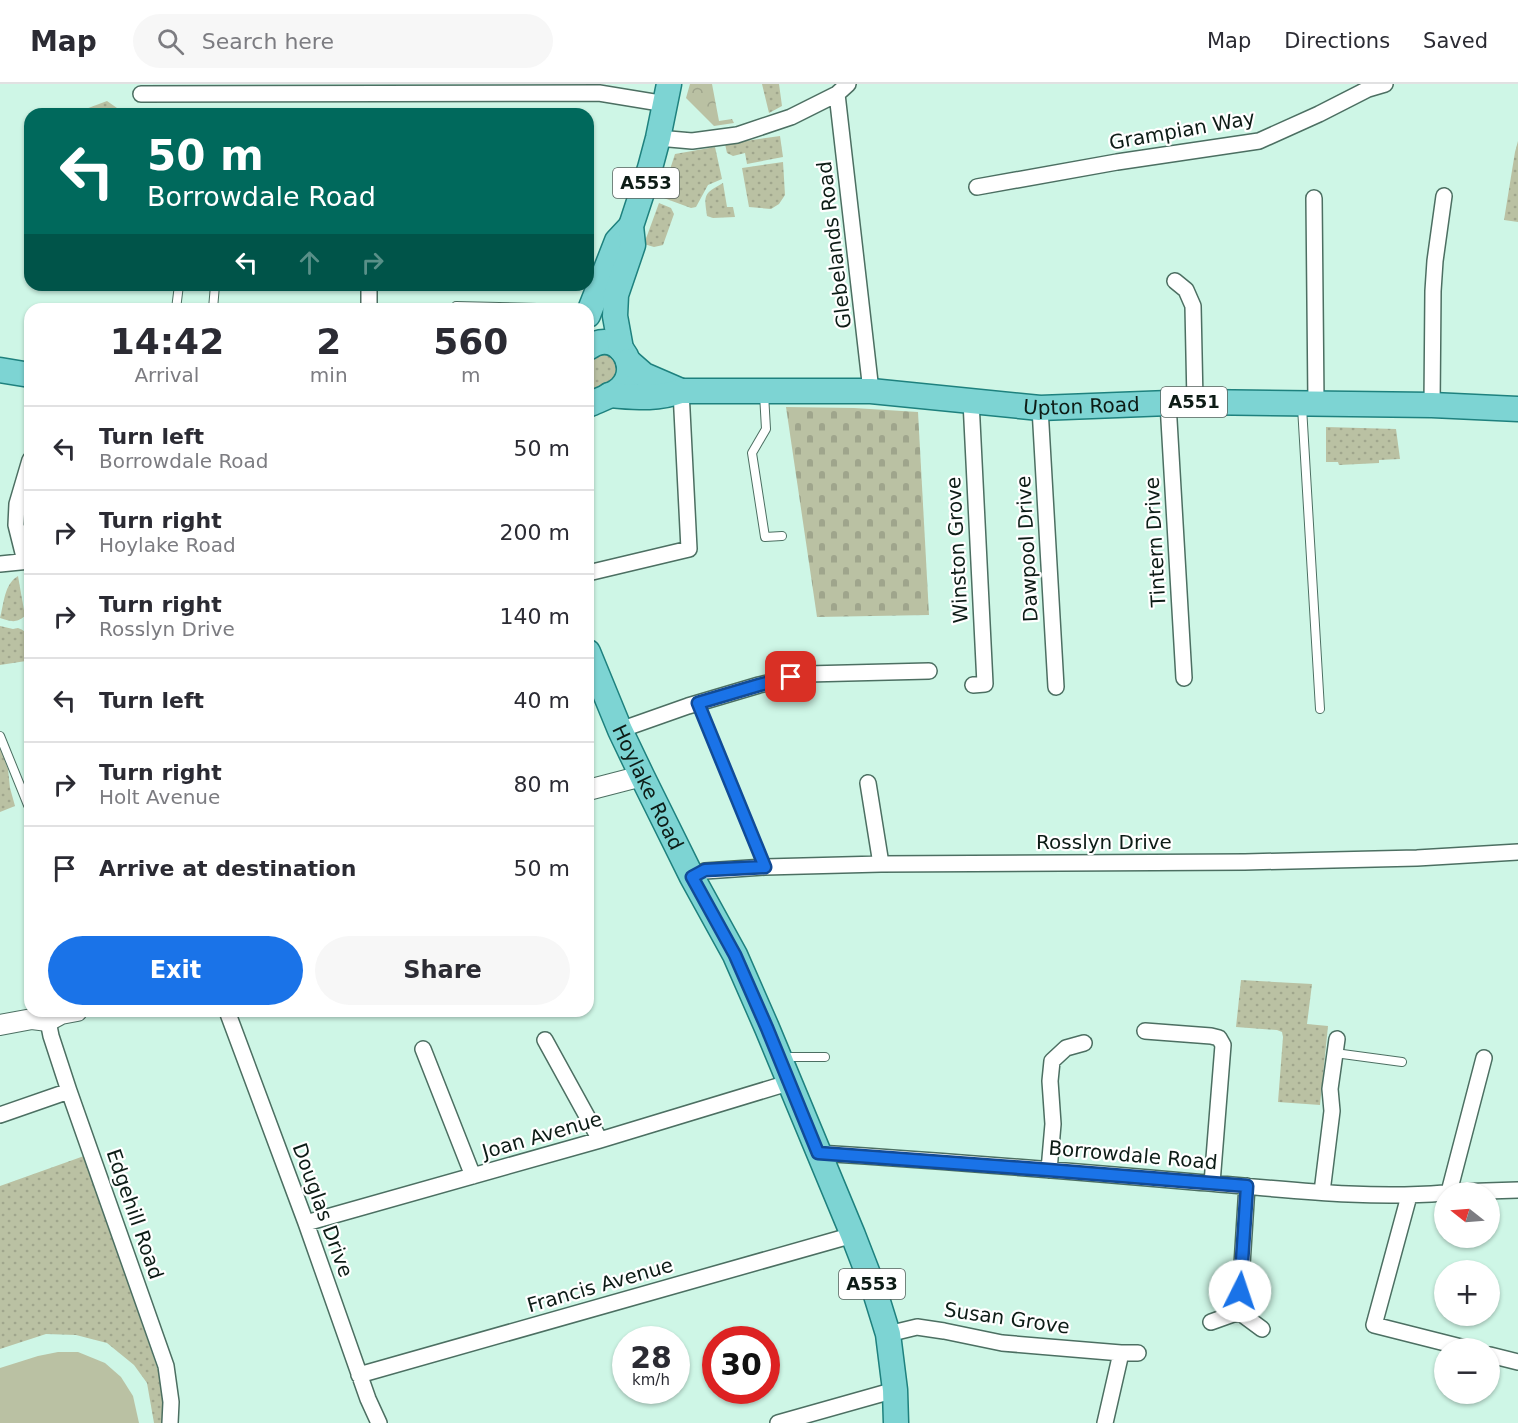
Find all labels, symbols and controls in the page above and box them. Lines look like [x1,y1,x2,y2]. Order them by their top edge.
search box [133,14,553,68]
text: Map [30,25,97,58]
icon: search [154,25,187,58]
text: Search here [202,29,334,54]
text: Map [1207,29,1251,53]
text: Directions [1284,29,1390,53]
text: Saved [1423,29,1488,53]
street label: Grampian Way [1107,105,1257,155]
text: 50 m [147,131,264,180]
icon: left [48,132,126,210]
street label: Glebelands Road [812,160,856,330]
road number: A553 [613,168,679,198]
text: Borrowdale Road [147,181,376,212]
icon: left [230,246,263,279]
icon: ahead [293,246,326,279]
icon: right [356,246,389,279]
text: 14:42 [110,321,224,362]
text: 2 [316,321,341,362]
text: 560 [433,321,508,362]
text: Arrival [134,363,199,387]
text: min [310,363,348,387]
text: m [461,363,481,387]
road number: A551 [1161,387,1227,417]
street label: Upton Road [1022,392,1140,420]
text: Turn left [99,424,204,449]
icon: left [48,432,81,465]
text: 50 m [514,436,570,461]
text: Borrowdale Road [99,449,269,473]
street label: Dawpool Drive [1011,475,1043,623]
street label: Winston Grove [941,476,973,624]
street label: Tintern Drive [1140,476,1170,609]
text: Turn right [99,508,222,533]
icon: right [48,516,81,549]
text: 200 m [500,520,570,545]
text: Hoylake Road [99,533,236,557]
text: Turn right [99,592,222,617]
icon: right [48,600,81,633]
text: 140 m [500,604,570,629]
text: Rosslyn Drive [99,617,235,641]
pin [765,651,816,702]
icon: arrive [774,660,807,693]
icon: left [48,684,81,717]
text: Turn left [99,688,204,713]
text: 40 m [514,688,570,713]
street label: Hoylake Road [607,721,689,854]
text: Turn right [99,760,222,785]
icon: right [48,768,81,801]
text: 80 m [514,772,570,797]
text: Holt Avenue [99,785,220,809]
street label: Rosslyn Drive [1036,830,1172,854]
icon: arrive [48,852,81,885]
text: Arrive at destination [99,856,356,881]
text: 50 m [514,856,570,881]
button: Exit [48,936,303,1005]
button: Share [315,936,570,1005]
street label: Joan Avenue [477,1106,605,1164]
street label: Borrowdale Road [1047,1136,1219,1174]
street label: Douglas Drive [288,1140,358,1280]
street label: Edgehill Road [101,1146,169,1282]
north arrow [1434,1182,1500,1248]
map controls [1434,1182,1500,1404]
street label: Francis Avenue [524,1253,676,1317]
position arrow [1208,1259,1272,1323]
button: + [1434,1260,1500,1326]
road number: A553 [839,1269,905,1299]
street label: Susan Grove [943,1297,1071,1339]
speed limit sign: 30 [702,1326,780,1404]
button: − [1434,1338,1500,1404]
text: 28 [630,1340,672,1375]
text: km/h [632,1371,670,1389]

